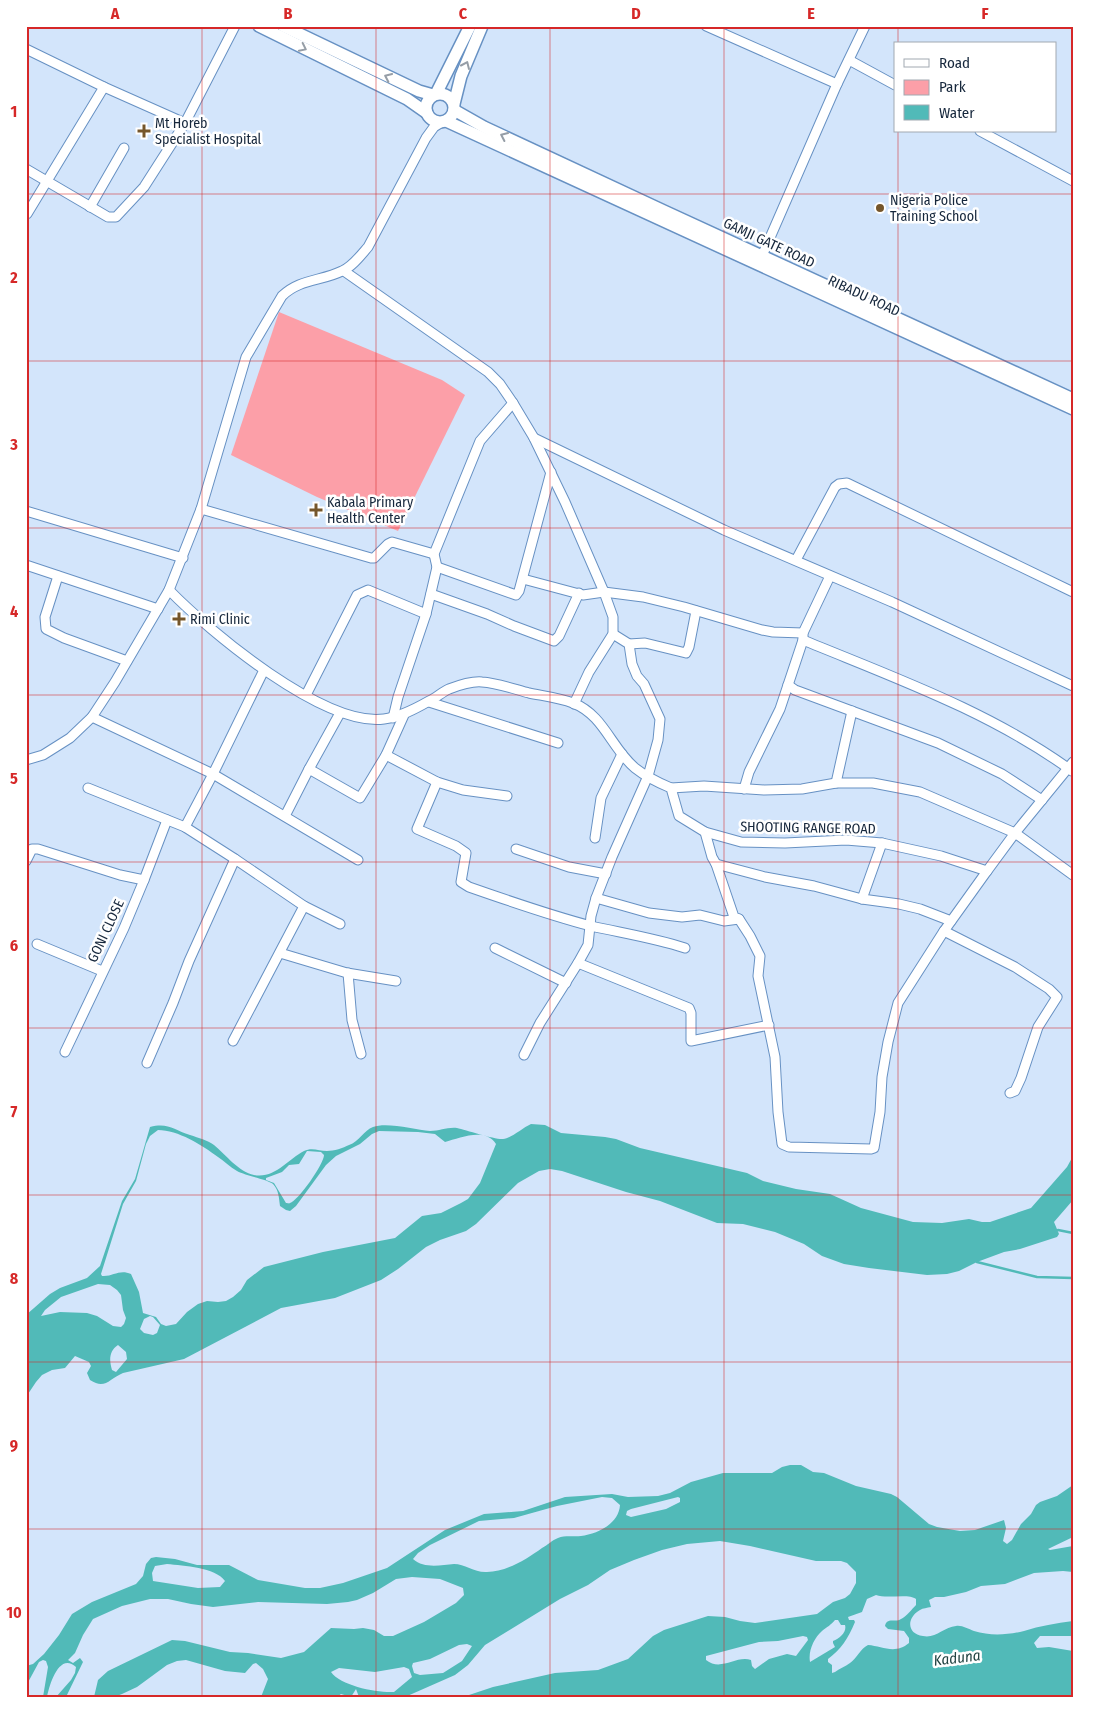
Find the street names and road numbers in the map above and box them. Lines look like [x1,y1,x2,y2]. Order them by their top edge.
street label: GAMJI GATE ROAD [721,214,817,272]
street label: RIBADU ROAD [825,272,903,320]
street label: SHOOTING RANGE ROAD [740,818,876,838]
street label: GONI CLOSE [84,897,128,965]

